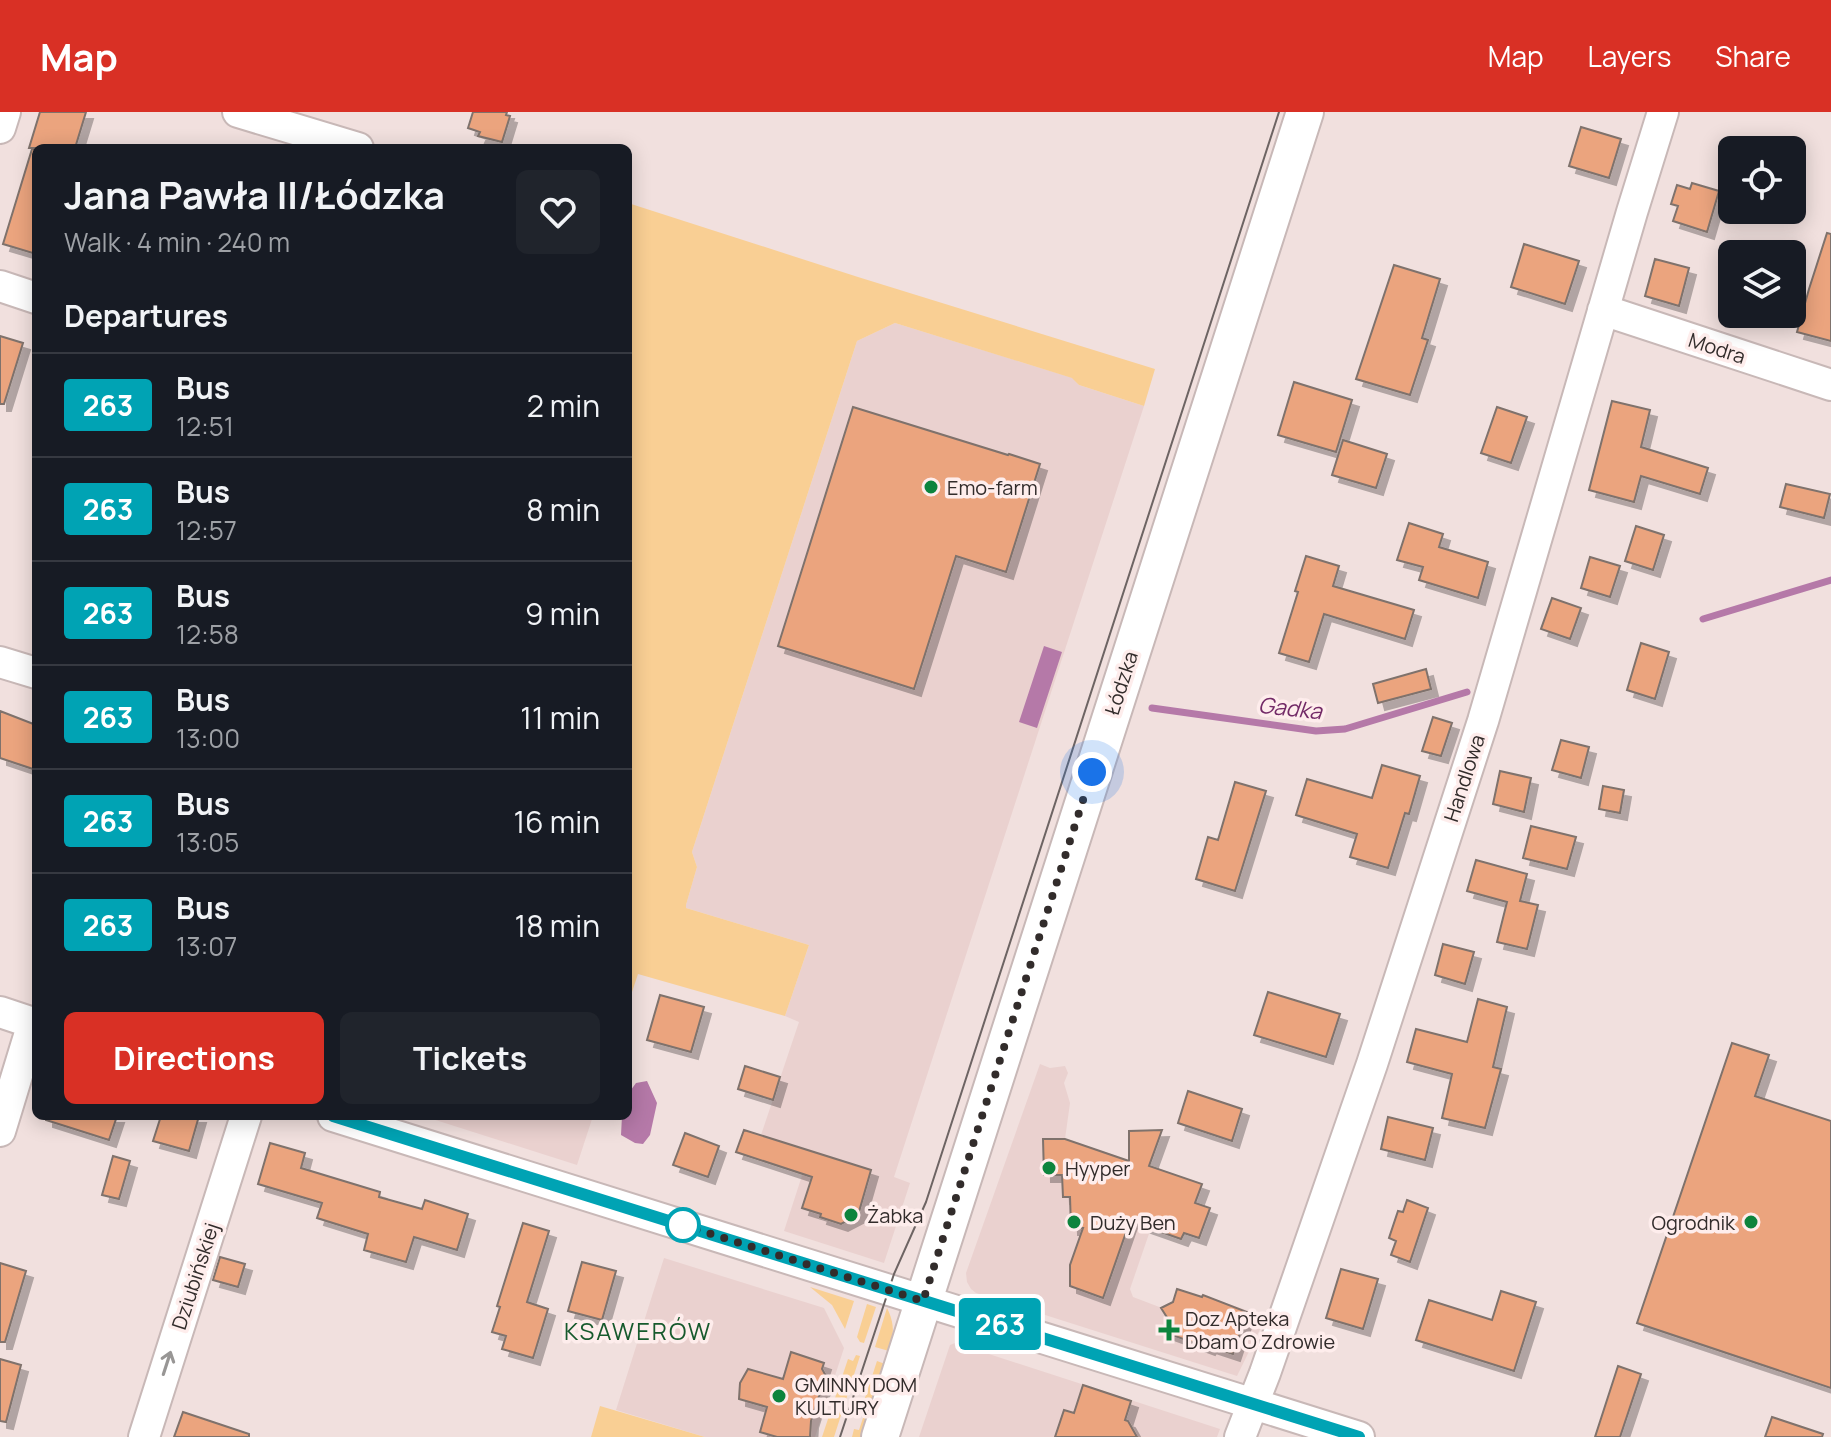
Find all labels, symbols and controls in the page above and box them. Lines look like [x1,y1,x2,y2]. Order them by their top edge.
text: Map [40,30,118,82]
text: Map [1488,37,1544,75]
text: Layers [1588,37,1671,75]
text: Share [1715,37,1791,75]
map controls [1718,136,1806,328]
button: locate [1718,136,1806,224]
text: Jana Pawła II/Łódzka [64,168,445,220]
button: heart [516,170,600,254]
text: Walk · 4 min · 240 m [64,224,290,260]
button: layers [1718,240,1806,328]
text: Departures [64,295,228,336]
street label: Modra [1685,326,1749,370]
text: Bus [176,367,230,408]
text: 2 min [527,385,600,426]
text: 263 [83,386,133,424]
text: 12:51 [176,408,234,444]
text: Bus [176,471,230,512]
place label: Emo-farm [947,474,1038,501]
marker: Emo-farm [922,478,940,496]
text: 8 min [526,489,600,530]
text: 263 [83,490,133,528]
text: 12:57 [176,512,237,548]
text: Bus [176,575,230,616]
text: 9 min [525,593,600,634]
text: 263 [83,594,133,632]
text: 12:58 [176,616,239,652]
street label: Łódzka [1098,648,1144,718]
text: Bus [176,679,230,720]
water label: Gadka [1257,690,1325,726]
text: 11 min [520,697,600,738]
text: 263 [83,698,133,736]
text: 13:00 [176,720,240,756]
street label: Handlowa [1437,731,1491,825]
your location [1072,752,1112,792]
text: Bus [176,783,230,824]
text: 16 min [513,801,600,842]
text: 263 [83,802,133,840]
text: 13:05 [176,824,239,860]
text: Bus [176,887,230,928]
text: 18 min [515,905,600,946]
text: 263 [83,906,133,944]
text: 13:07 [176,928,237,964]
button: Directions [64,1012,324,1104]
button: Tickets [340,1012,600,1104]
place label: Hyyper [1065,1155,1131,1182]
marker: Hyyper [1040,1159,1058,1177]
place label: Żabka [867,1202,923,1229]
marker: Żabka [842,1206,860,1224]
unlabelled marker [666,1208,700,1242]
place label: Duży Ben [1090,1209,1176,1236]
place label: Ogrodnik [1652,1209,1736,1236]
marker: Duży Ben [1065,1213,1083,1231]
marker: Ogrodnik [1742,1213,1760,1231]
street label: Dziubińskiej [165,1219,225,1333]
line badge: 263 [954,1298,1046,1350]
text: 263 [975,1305,1025,1343]
place label: Doz Apteka Dbam O Zdrowie [1185,1305,1335,1355]
district label: KSAWERÓW [564,1314,712,1347]
marker: Doz Apteka Dbam O Zdrowie [1160,1321,1178,1339]
one-way arrow [161,1350,176,1375]
place label: GMINNY DOM KULTURY [795,1371,917,1421]
marker: GMINNY DOM KULTURY [770,1387,788,1405]

